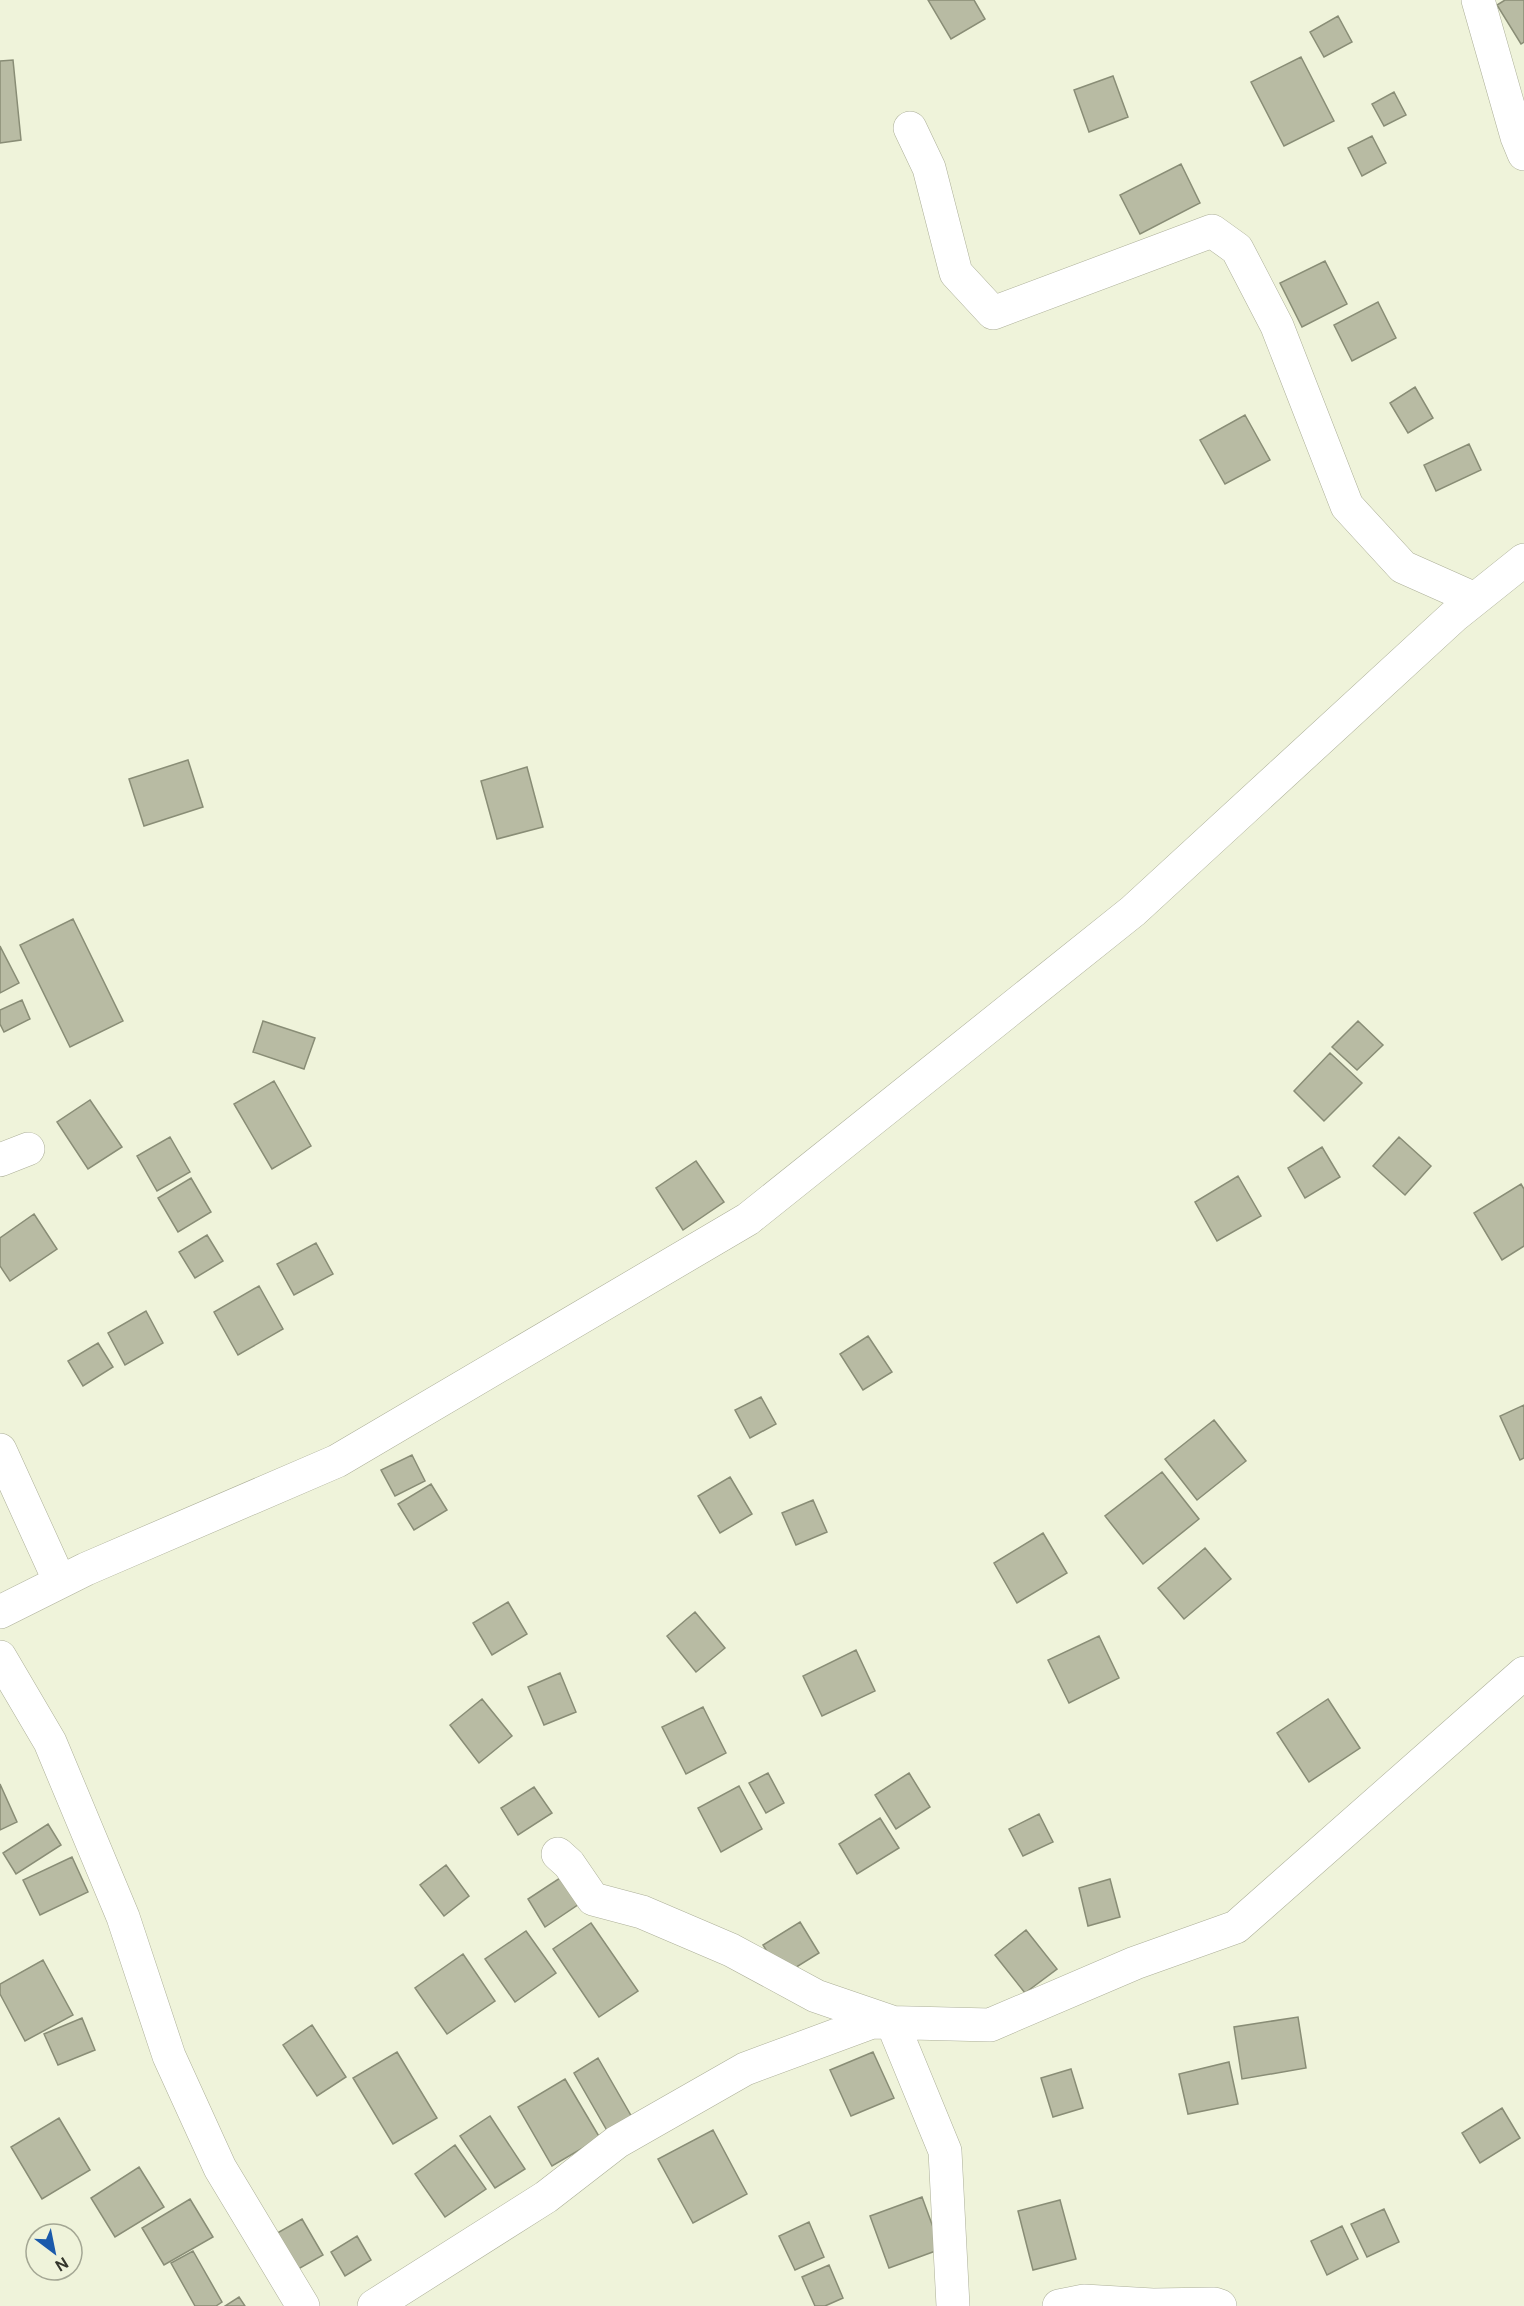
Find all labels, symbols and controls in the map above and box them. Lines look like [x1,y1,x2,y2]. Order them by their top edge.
north arrow [24,2222,84,2282]
text: N [51,2252,72,2276]

